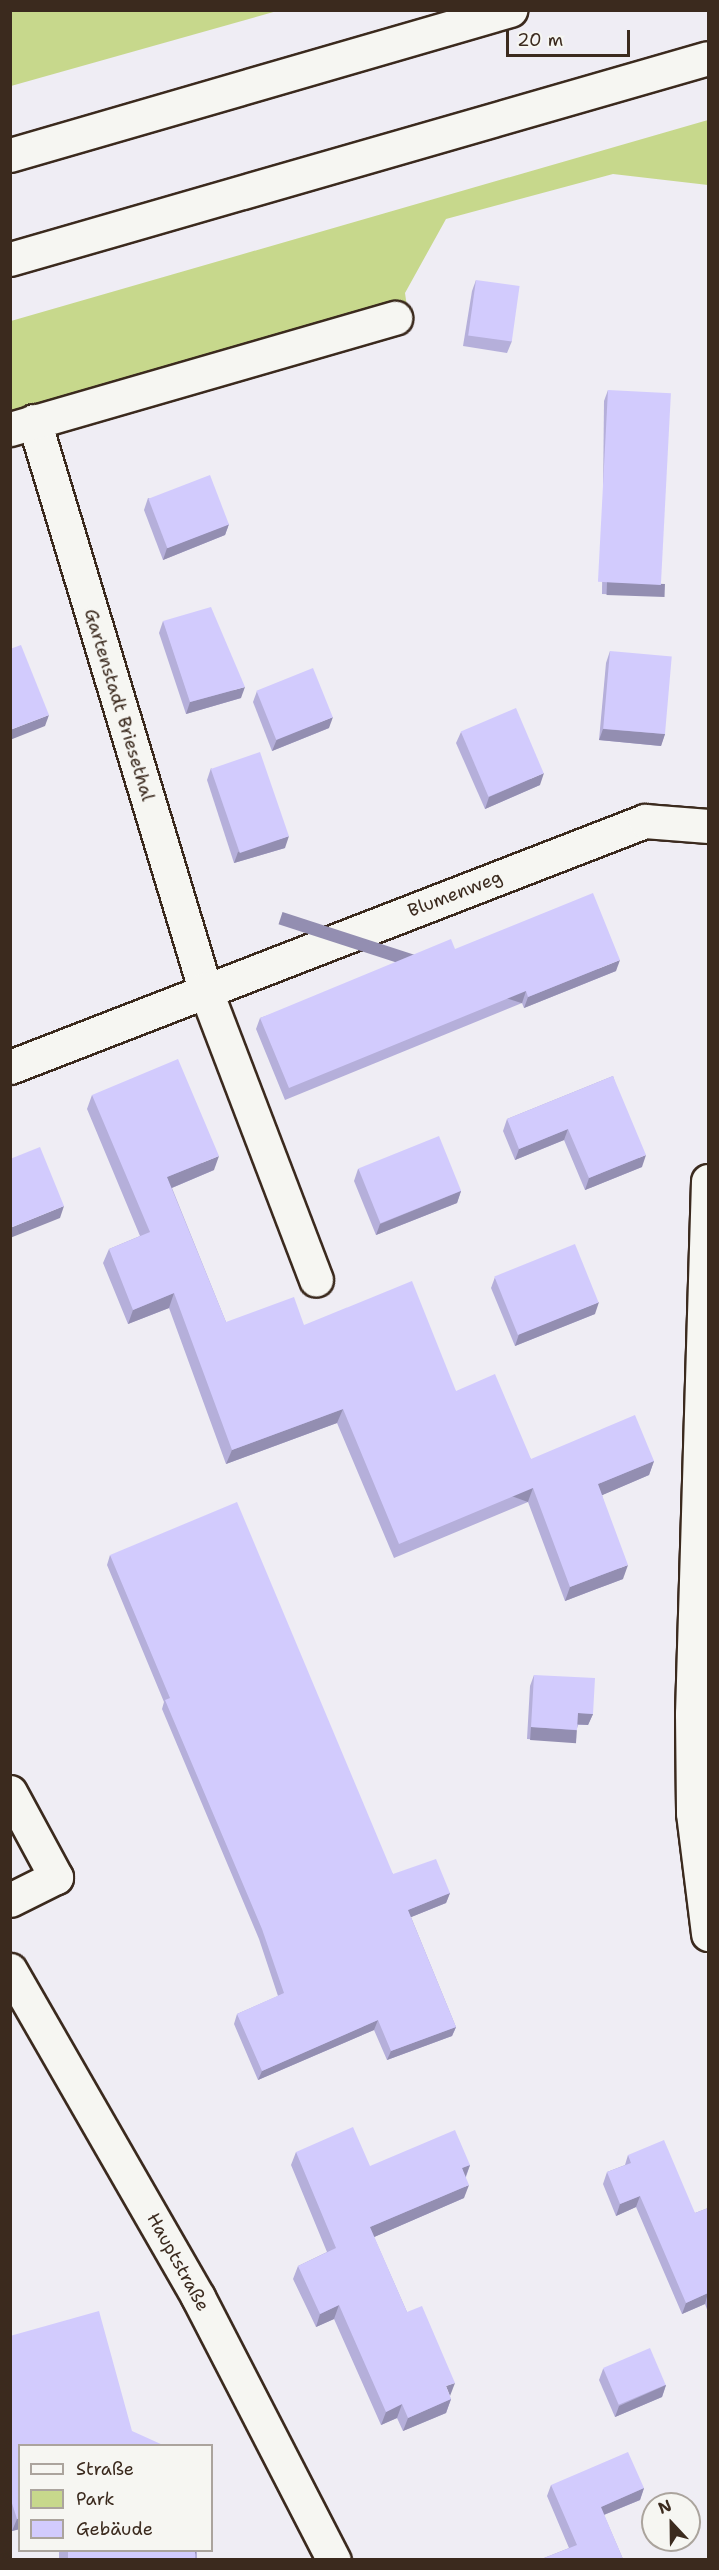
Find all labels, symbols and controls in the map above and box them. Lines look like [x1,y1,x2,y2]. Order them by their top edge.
scale bar [509,18,634,56]
text: 20 m [517,28,563,52]
street label: Gartenstadt Briesethal [79,606,159,804]
street label: Blumenweg [405,866,505,922]
street label: Hauptstraße [142,2209,214,2315]
legend [18,2444,213,2552]
text: Straße [76,2457,134,2481]
text: Park [76,2487,115,2511]
north arrow [641,2492,701,2552]
text: N [655,2495,675,2519]
text: Gebäude [76,2517,153,2541]

